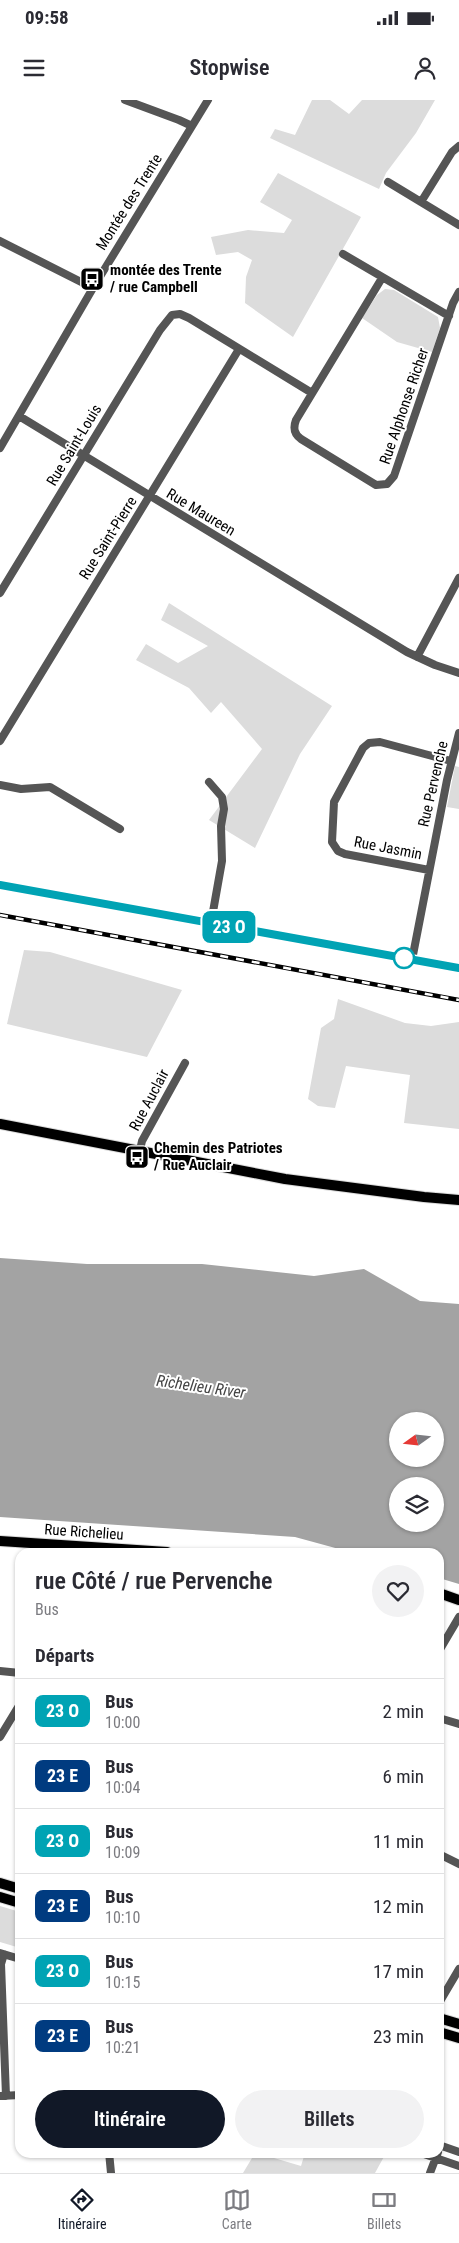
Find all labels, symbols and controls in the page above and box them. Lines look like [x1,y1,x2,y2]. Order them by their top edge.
text: 09:58 [25,6,69,29]
icon: menu [20,54,48,82]
icon: person [411,54,439,82]
text: Stopwise [190,55,269,80]
street label: Montée des Trente [92,151,166,253]
place label: montée des Trente / rue Campbell [110,261,222,296]
bus stop icon: montée des Trente / rue Campbell [79,266,105,292]
street label: Rue Alphonse Richer [376,345,432,466]
street label: Rue Saint-Louis [43,401,105,489]
street label: Rue Maureen [163,484,239,540]
street label: Rue Saint-Pierre [75,493,141,583]
street label: Rue Pervenche [414,739,452,829]
street label: Rue Jasmin [352,833,424,863]
line badge: 23 O [194,911,264,943]
text: 23 O [212,916,246,937]
unlabelled marker [393,947,415,969]
street label: Rue Auclair [125,1066,173,1134]
place label: Chemin des Patriotes / Rue Auclair [154,1139,283,1174]
bus stop icon: Chemin des Patriotes / Rue Auclair [124,1144,150,1170]
water label: Richelieu River [155,1371,248,1402]
north arrow [389,1412,444,1468]
map controls [389,1412,444,1532]
button: layers [389,1477,444,1532]
street label: Rue Richelieu [44,1520,124,1544]
button: heart [372,1565,424,1617]
text: rue Côté / rue Pervenche [35,1567,272,1595]
text: Bus [35,1600,59,1619]
text: Départs [35,1644,94,1667]
text: Bus [105,1690,134,1713]
text: 23 O [46,1700,79,1721]
text: 2 min [382,1700,424,1723]
text: 10:00 [105,1713,140,1732]
text: Bus [105,1755,134,1778]
text: 23 E [47,1765,78,1786]
text: 6 min [382,1765,424,1788]
text: 10:04 [105,1778,140,1797]
text: Bus [105,1820,134,1843]
text: 23 O [46,1830,79,1851]
text: 11 min [373,1830,424,1853]
text: 10:09 [105,1843,140,1862]
text: Bus [105,1885,134,1908]
text: 23 E [47,1895,78,1916]
text: 12 min [373,1895,424,1918]
text: 10:10 [105,1908,140,1927]
text: Bus [105,1950,134,1973]
text: 23 O [46,1960,79,1981]
text: 17 min [373,1960,424,1983]
text: 10:15 [105,1973,140,1992]
text: Bus [105,2015,134,2038]
text: 23 E [47,2025,78,2046]
text: 23 min [373,2025,424,2048]
text: 10:21 [105,2038,140,2057]
button: Itinéraire [35,2090,225,2148]
button: Billets [235,2090,424,2148]
tab: Itinéraire [58,2186,106,2232]
tab: Carte [222,2186,252,2232]
tab: Billets [367,2186,401,2232]

